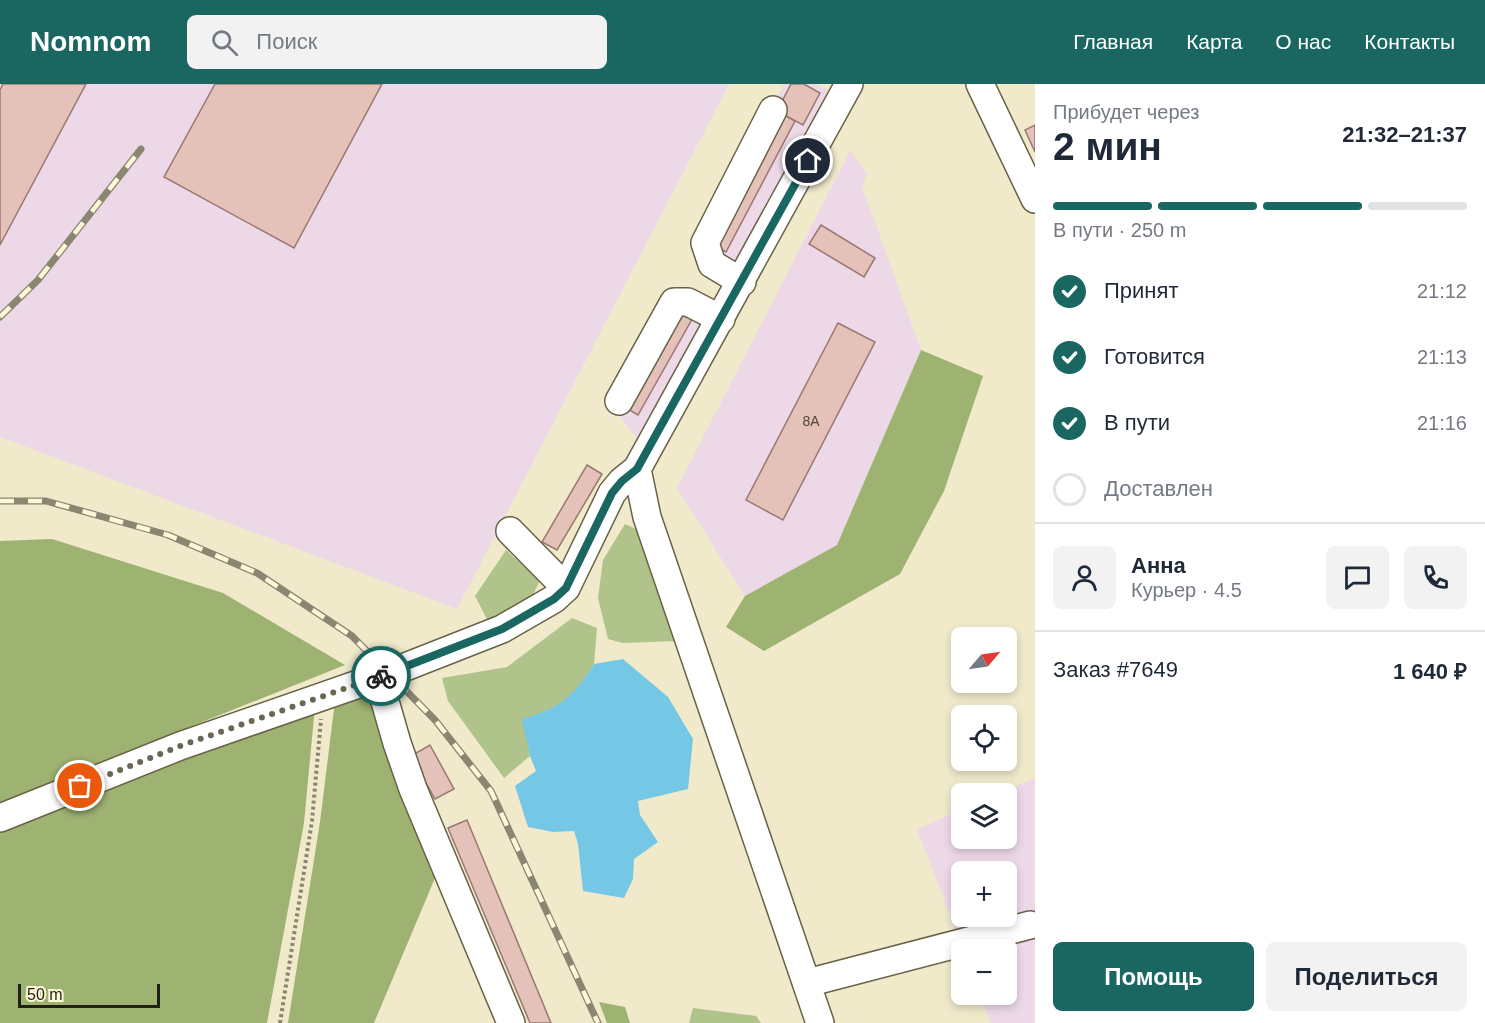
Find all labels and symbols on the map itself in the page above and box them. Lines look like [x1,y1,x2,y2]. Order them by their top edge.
pin [782,135,833,186]
house number: 8А [802,413,820,429]
north arrow [951,627,1017,693]
courier [351,646,411,706]
pin [54,760,105,811]
scale bar [18,981,160,1008]

